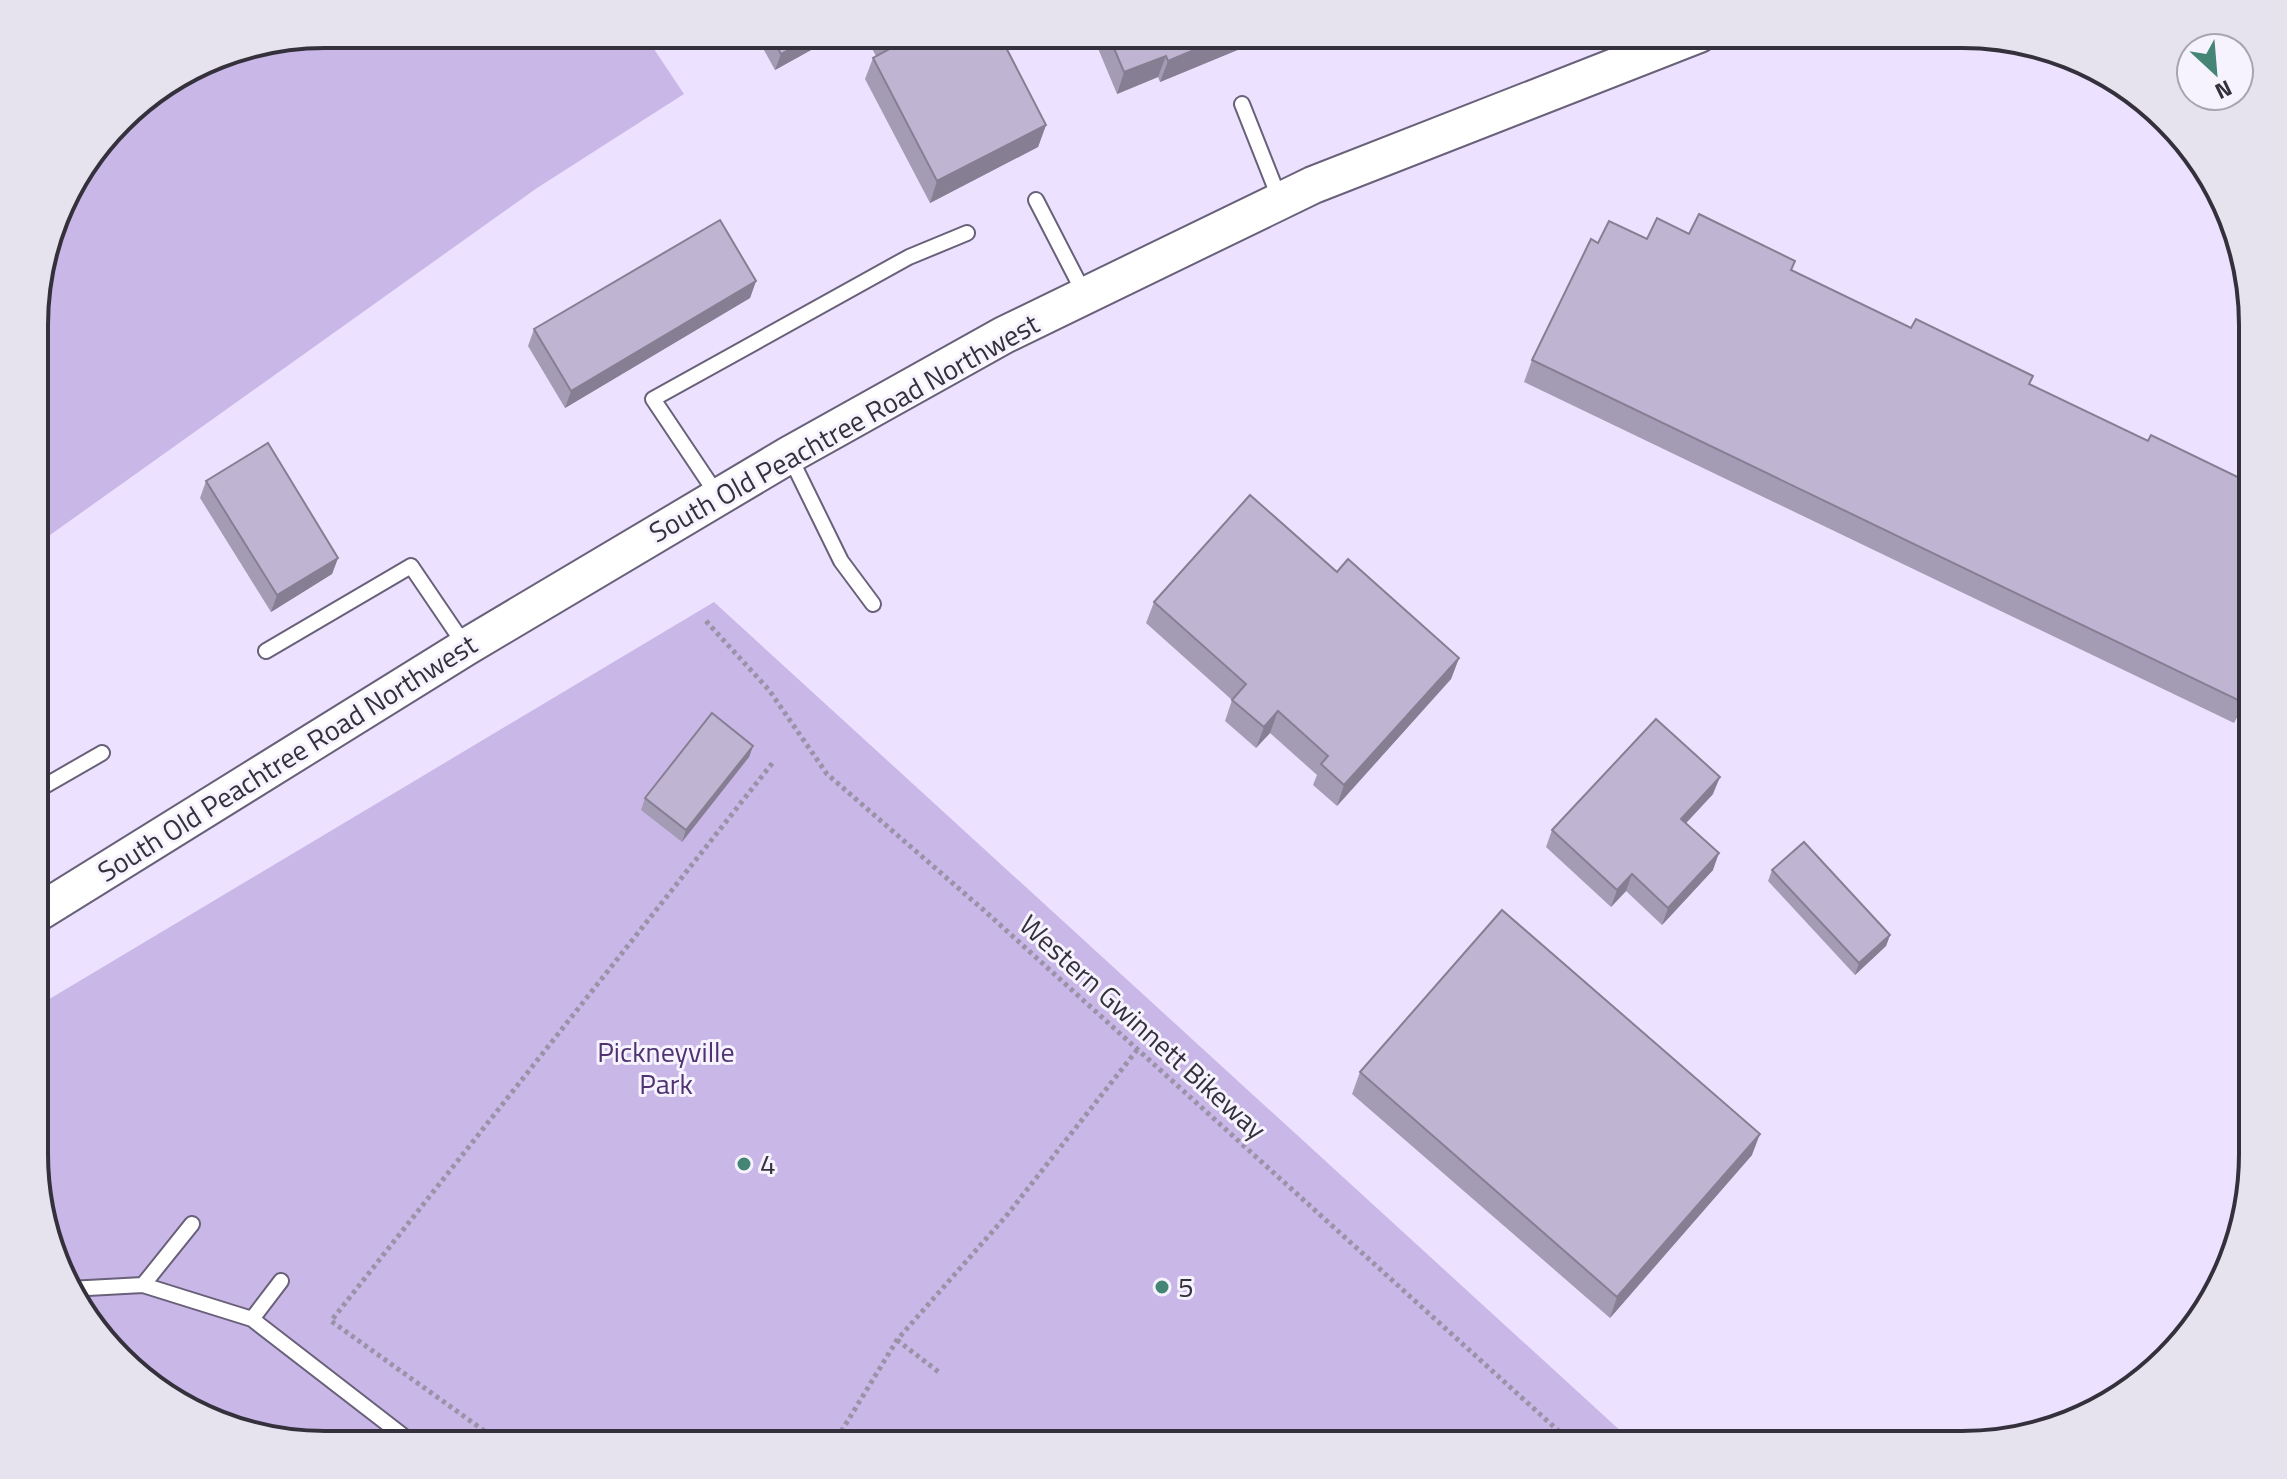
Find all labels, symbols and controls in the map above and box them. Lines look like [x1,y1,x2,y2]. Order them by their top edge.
north arrow [2175,32,2255,112]
text: N [2209,71,2238,109]
street label: South Old Peachtree Road Northwest [641,302,1047,553]
street label: South Old Peachtree Road Northwest [89,623,485,892]
street label: Western Gwinnett Bikeway [1010,904,1277,1150]
park label: Pickneyville Park [597,1030,735,1105]
place label: 4 [760,1142,776,1185]
marker: 4 [735,1155,753,1173]
place label: 5 [1178,1265,1194,1308]
marker: 5 [1153,1278,1171,1296]

